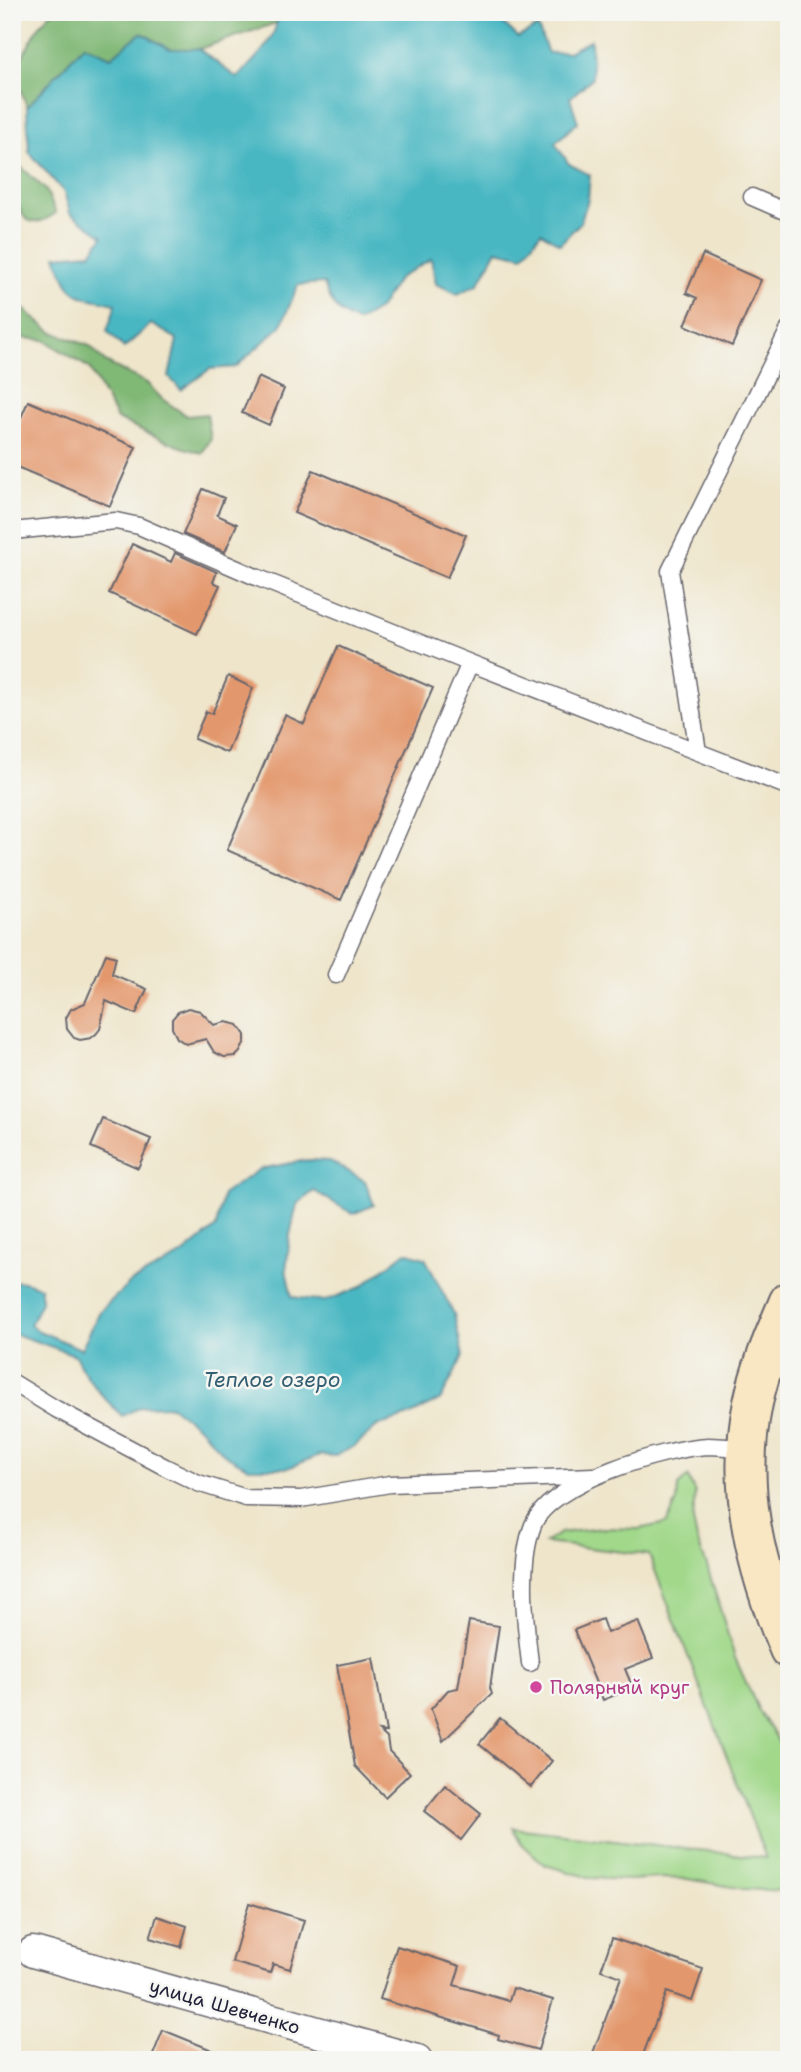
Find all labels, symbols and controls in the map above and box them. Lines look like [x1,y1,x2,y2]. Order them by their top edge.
water label: Теплое озеро [203,1366,341,1394]
place label: Полярный круг [550,1675,690,1700]
marker: Полярный круг [528,1679,544,1695]
street label: улица Шевченко [147,1973,303,2040]

